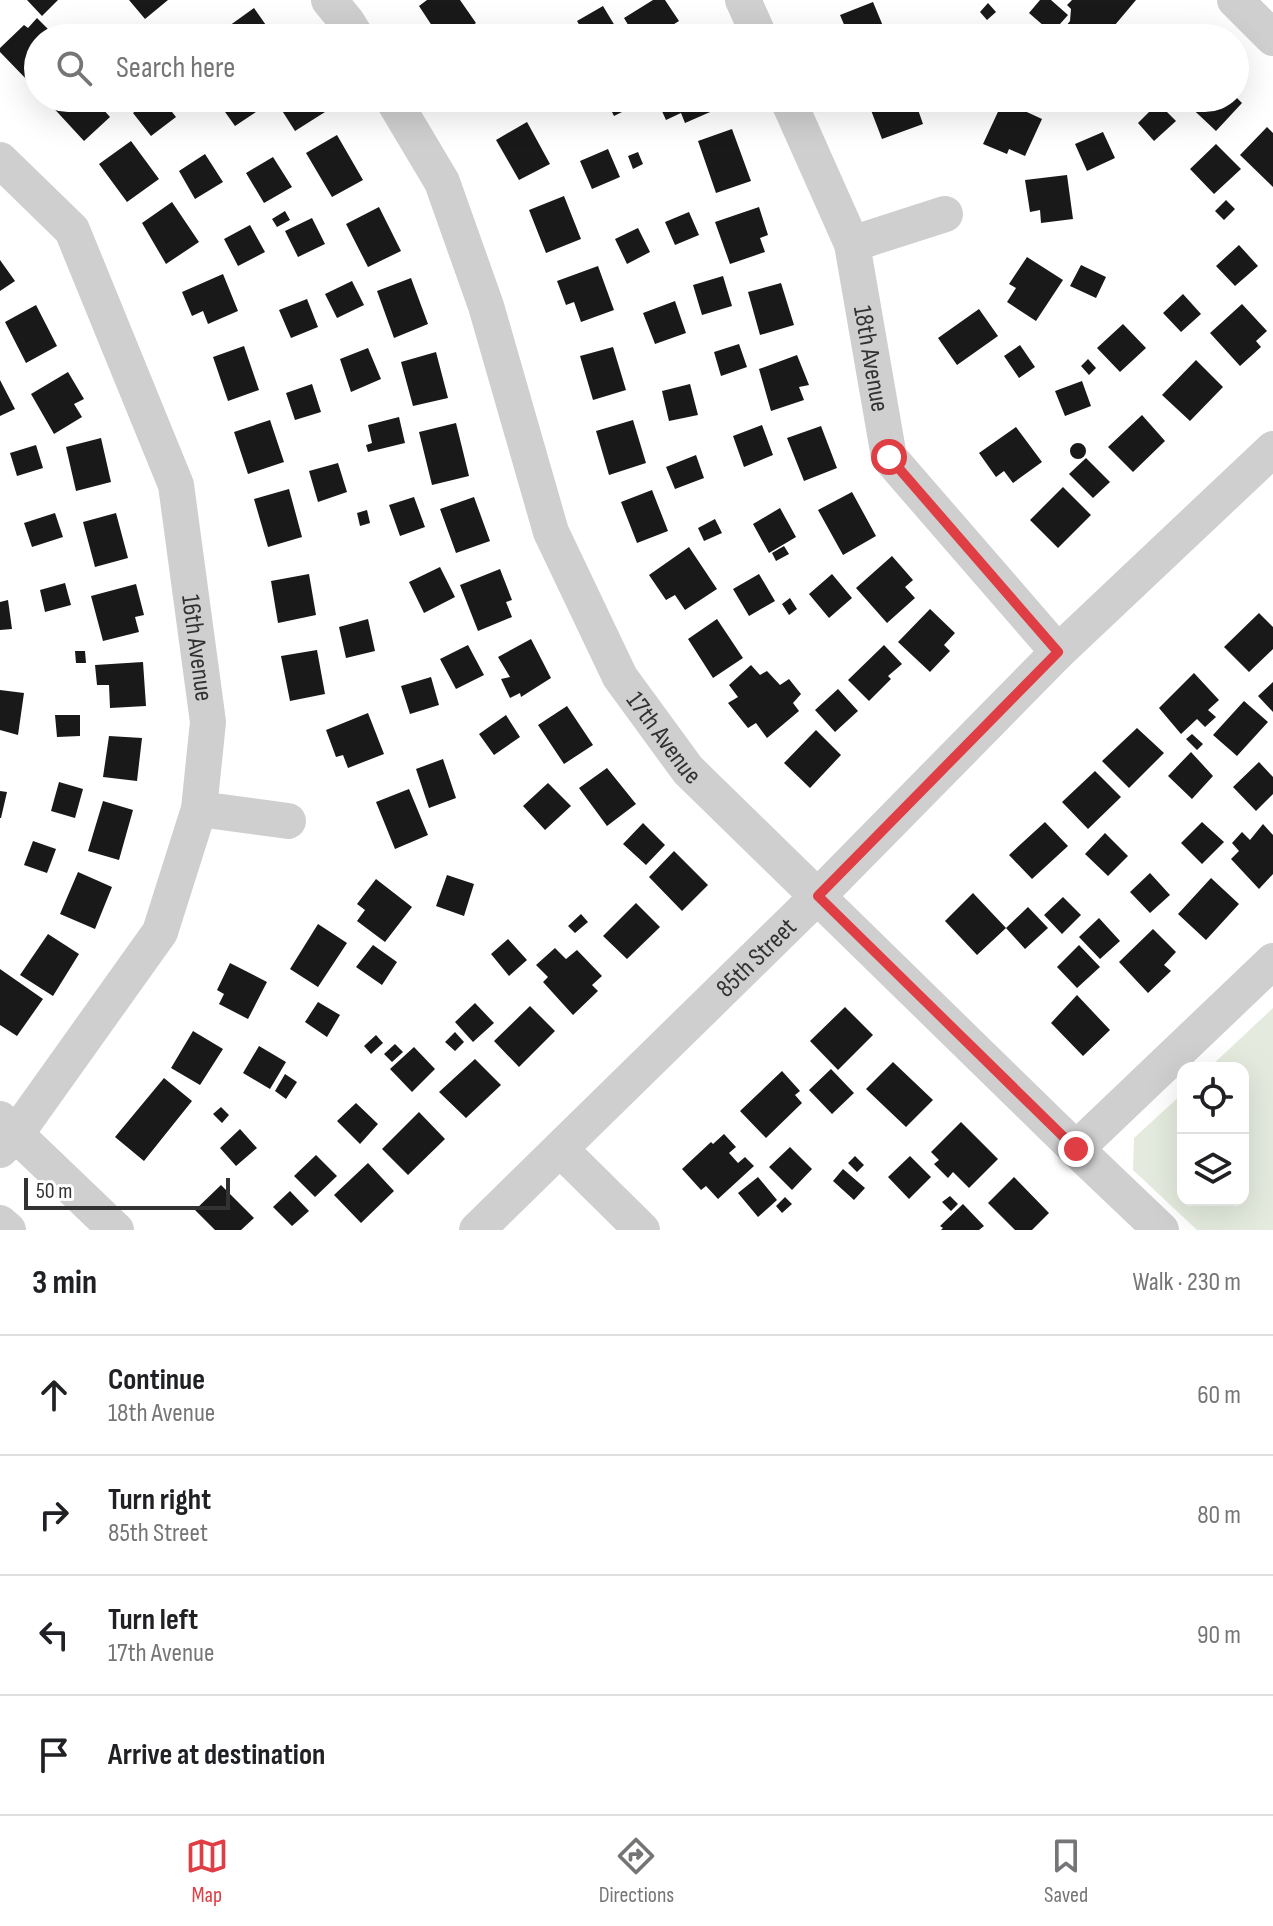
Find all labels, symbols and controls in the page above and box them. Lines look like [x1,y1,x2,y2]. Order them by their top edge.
search box [24,24,1249,112]
icon: search [52,46,96,90]
text: Search here [116,50,235,86]
street label: 18th Avenue [846,303,895,414]
route start [871,439,907,475]
street label: 16th Avenue [174,593,219,703]
street label: 17th Avenue [619,686,707,791]
street label: 85th Street [710,912,803,1004]
map controls [1177,1062,1249,1206]
button: locate [1177,1062,1249,1134]
route end [1058,1131,1094,1167]
button: layers [1177,1134,1249,1206]
scale bar [24,1174,230,1210]
text: 50 m [36,1178,72,1205]
text: 3 min [32,1262,97,1303]
text: Walk · 230 m [1132,1267,1241,1298]
text: Continue [108,1362,205,1398]
icon: ahead [32,1373,76,1417]
text: 60 m [1197,1380,1241,1411]
text: 18th Avenue [108,1398,215,1429]
text: Turn right [108,1482,211,1518]
icon: right [32,1493,76,1537]
text: 80 m [1197,1500,1241,1531]
text: 85th Street [108,1518,208,1549]
text: Turn left [108,1602,198,1638]
icon: left [32,1613,76,1657]
text: 90 m [1197,1620,1241,1651]
text: 17th Avenue [108,1638,214,1669]
icon: arrive [32,1733,76,1777]
text: Arrive at destination [108,1737,325,1773]
tab: Map [185,1834,229,1909]
tab: Directions [599,1834,674,1909]
tab: Saved [1044,1834,1088,1909]

